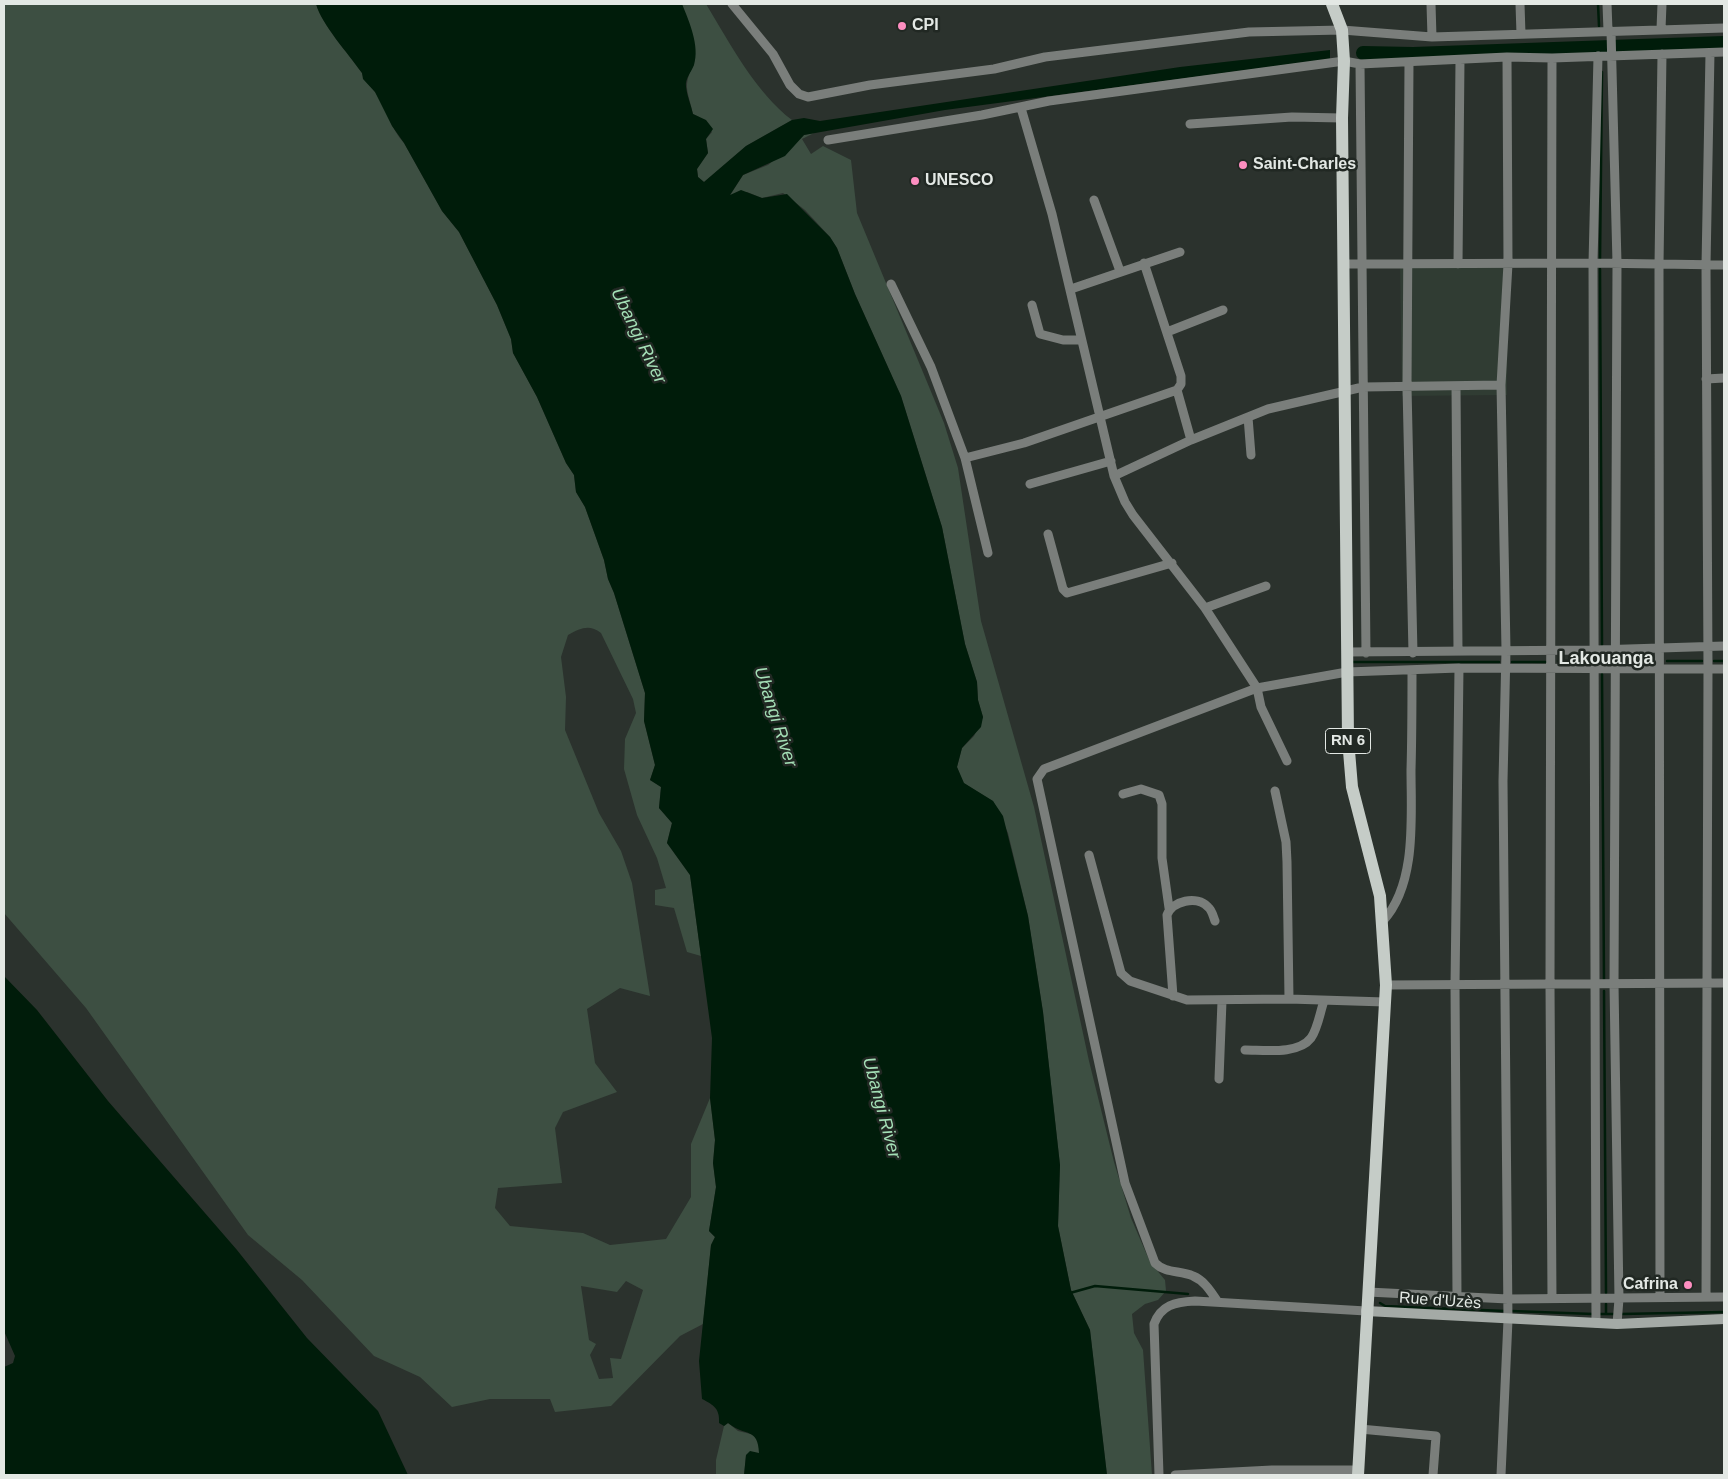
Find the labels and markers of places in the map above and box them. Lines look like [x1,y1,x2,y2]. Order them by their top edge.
place label: CPI [912,16,939,36]
marker: CPI [896,20,908,32]
place label: Saint-Charles [1253,155,1356,175]
marker: Saint-Charles [1237,159,1249,171]
place label: UNESCO [925,171,993,191]
marker: UNESCO [909,175,921,187]
place label: Cafrina [1623,1275,1678,1295]
marker: Cafrina [1682,1279,1694,1291]

